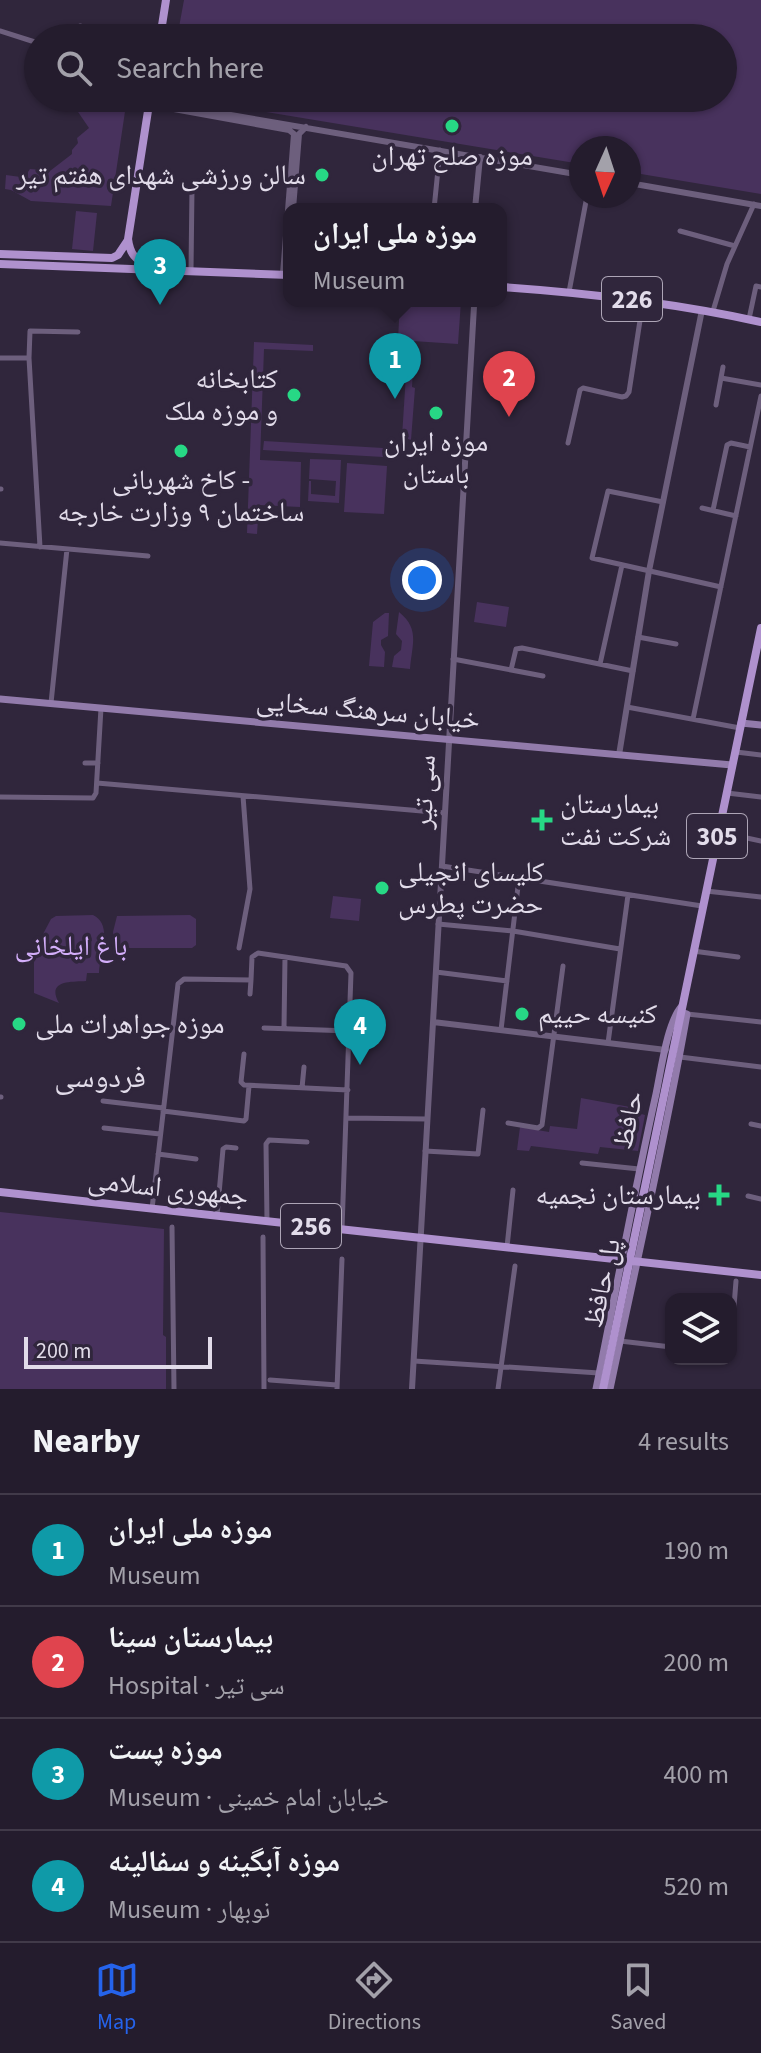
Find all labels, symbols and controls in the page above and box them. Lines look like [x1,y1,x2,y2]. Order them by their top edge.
search box [24,24,737,112]
icon: search [52,46,96,90]
text: Search here [116,47,264,90]
marker: موزه صلح تهران [443,117,461,135]
place label: موزه صلح تهران [371,136,533,176]
north arrow [569,136,641,208]
place label: سالن ورزشی شهدای هفتم تیر [15,155,306,195]
marker: سالن ورزشی شهدای هفتم تیر [313,166,331,184]
popup [283,203,507,307]
text: موزه ملی ایران [313,212,477,255]
pin: 3 [134,239,186,305]
text: Museum [313,262,405,299]
road number: 226 [602,277,662,321]
pin: 1 [369,333,421,399]
pin: 2 [483,351,535,417]
place label: کتابخانه و موزه ملک [164,359,278,431]
marker: کتابخانه و موزه ملک [285,386,303,404]
marker: موزه ایران باستان [427,404,445,422]
place label: موزه ایران باستان [384,422,488,494]
marker: کاخ شهربانی - ساختمان ۹ وزارت خارجه [172,442,190,460]
place label: کاخ شهربانی - ساختمان ۹ وزارت خارجه [57,460,305,532]
your location [402,560,442,600]
street label: خیابان سرهنگ سخایی [255,680,481,740]
street label: سی تیر [402,754,446,831]
place label: بیمارستان شرکت نفت [560,784,671,856]
marker: بیمارستان شرکت نفت [531,809,553,831]
road number: 305 [687,814,747,858]
place label: کلیسای انجیلی حضرت پطرس [398,852,545,924]
marker: کلیسای انجیلی حضرت پطرس [373,879,391,897]
park label: باغ ایلخانی [14,926,128,966]
place label: کنیسه حییم [538,994,658,1034]
pin: 4 [334,999,386,1065]
place label: موزه جواهرات ملی [35,1004,225,1044]
marker: کنیسه حییم [513,1005,531,1023]
marker: موزه جواهرات ملی [10,1015,28,1033]
district label: فردوسی [54,1056,146,1099]
street label: حافظ [602,1087,654,1153]
street label: جمهوری اسلامی [86,1160,250,1216]
place label: بیمارستان نجمیه [536,1175,701,1215]
marker: بیمارستان نجمیه [708,1184,730,1206]
road number: 256 [281,1204,341,1248]
street label: پل حافظ [573,1235,631,1331]
map controls [665,1293,737,1365]
button: layers [665,1293,737,1365]
scale bar [24,1333,212,1369]
text: 200 m [36,1335,91,1367]
text: Nearby [32,1417,140,1466]
text: 4 results [638,1423,729,1460]
text: موزه ملی ایران [108,1507,272,1550]
text: 1 [51,1532,65,1569]
text: 190 m [663,1532,729,1569]
text: Museum [108,1557,201,1594]
text: بیمارستان سینا [108,1616,273,1659]
text: 2 [51,1644,65,1681]
text: 200 m [663,1644,729,1681]
text: Hospital · سی تیر [108,1667,285,1704]
text: موزه پست [108,1728,223,1771]
text: 3 [51,1756,65,1793]
text: 400 m [663,1756,729,1793]
text: Museum · خیابان امام خمینی [108,1779,389,1816]
text: موزه آبگینه و سفالینه [108,1840,340,1883]
text: 4 [51,1868,65,1905]
text: 520 m [663,1868,729,1905]
text: Museum · نوبهار [108,1891,270,1928]
tab: Map [95,1958,139,2038]
tab: Directions [328,1958,421,2038]
tab: Saved [610,1958,666,2038]

